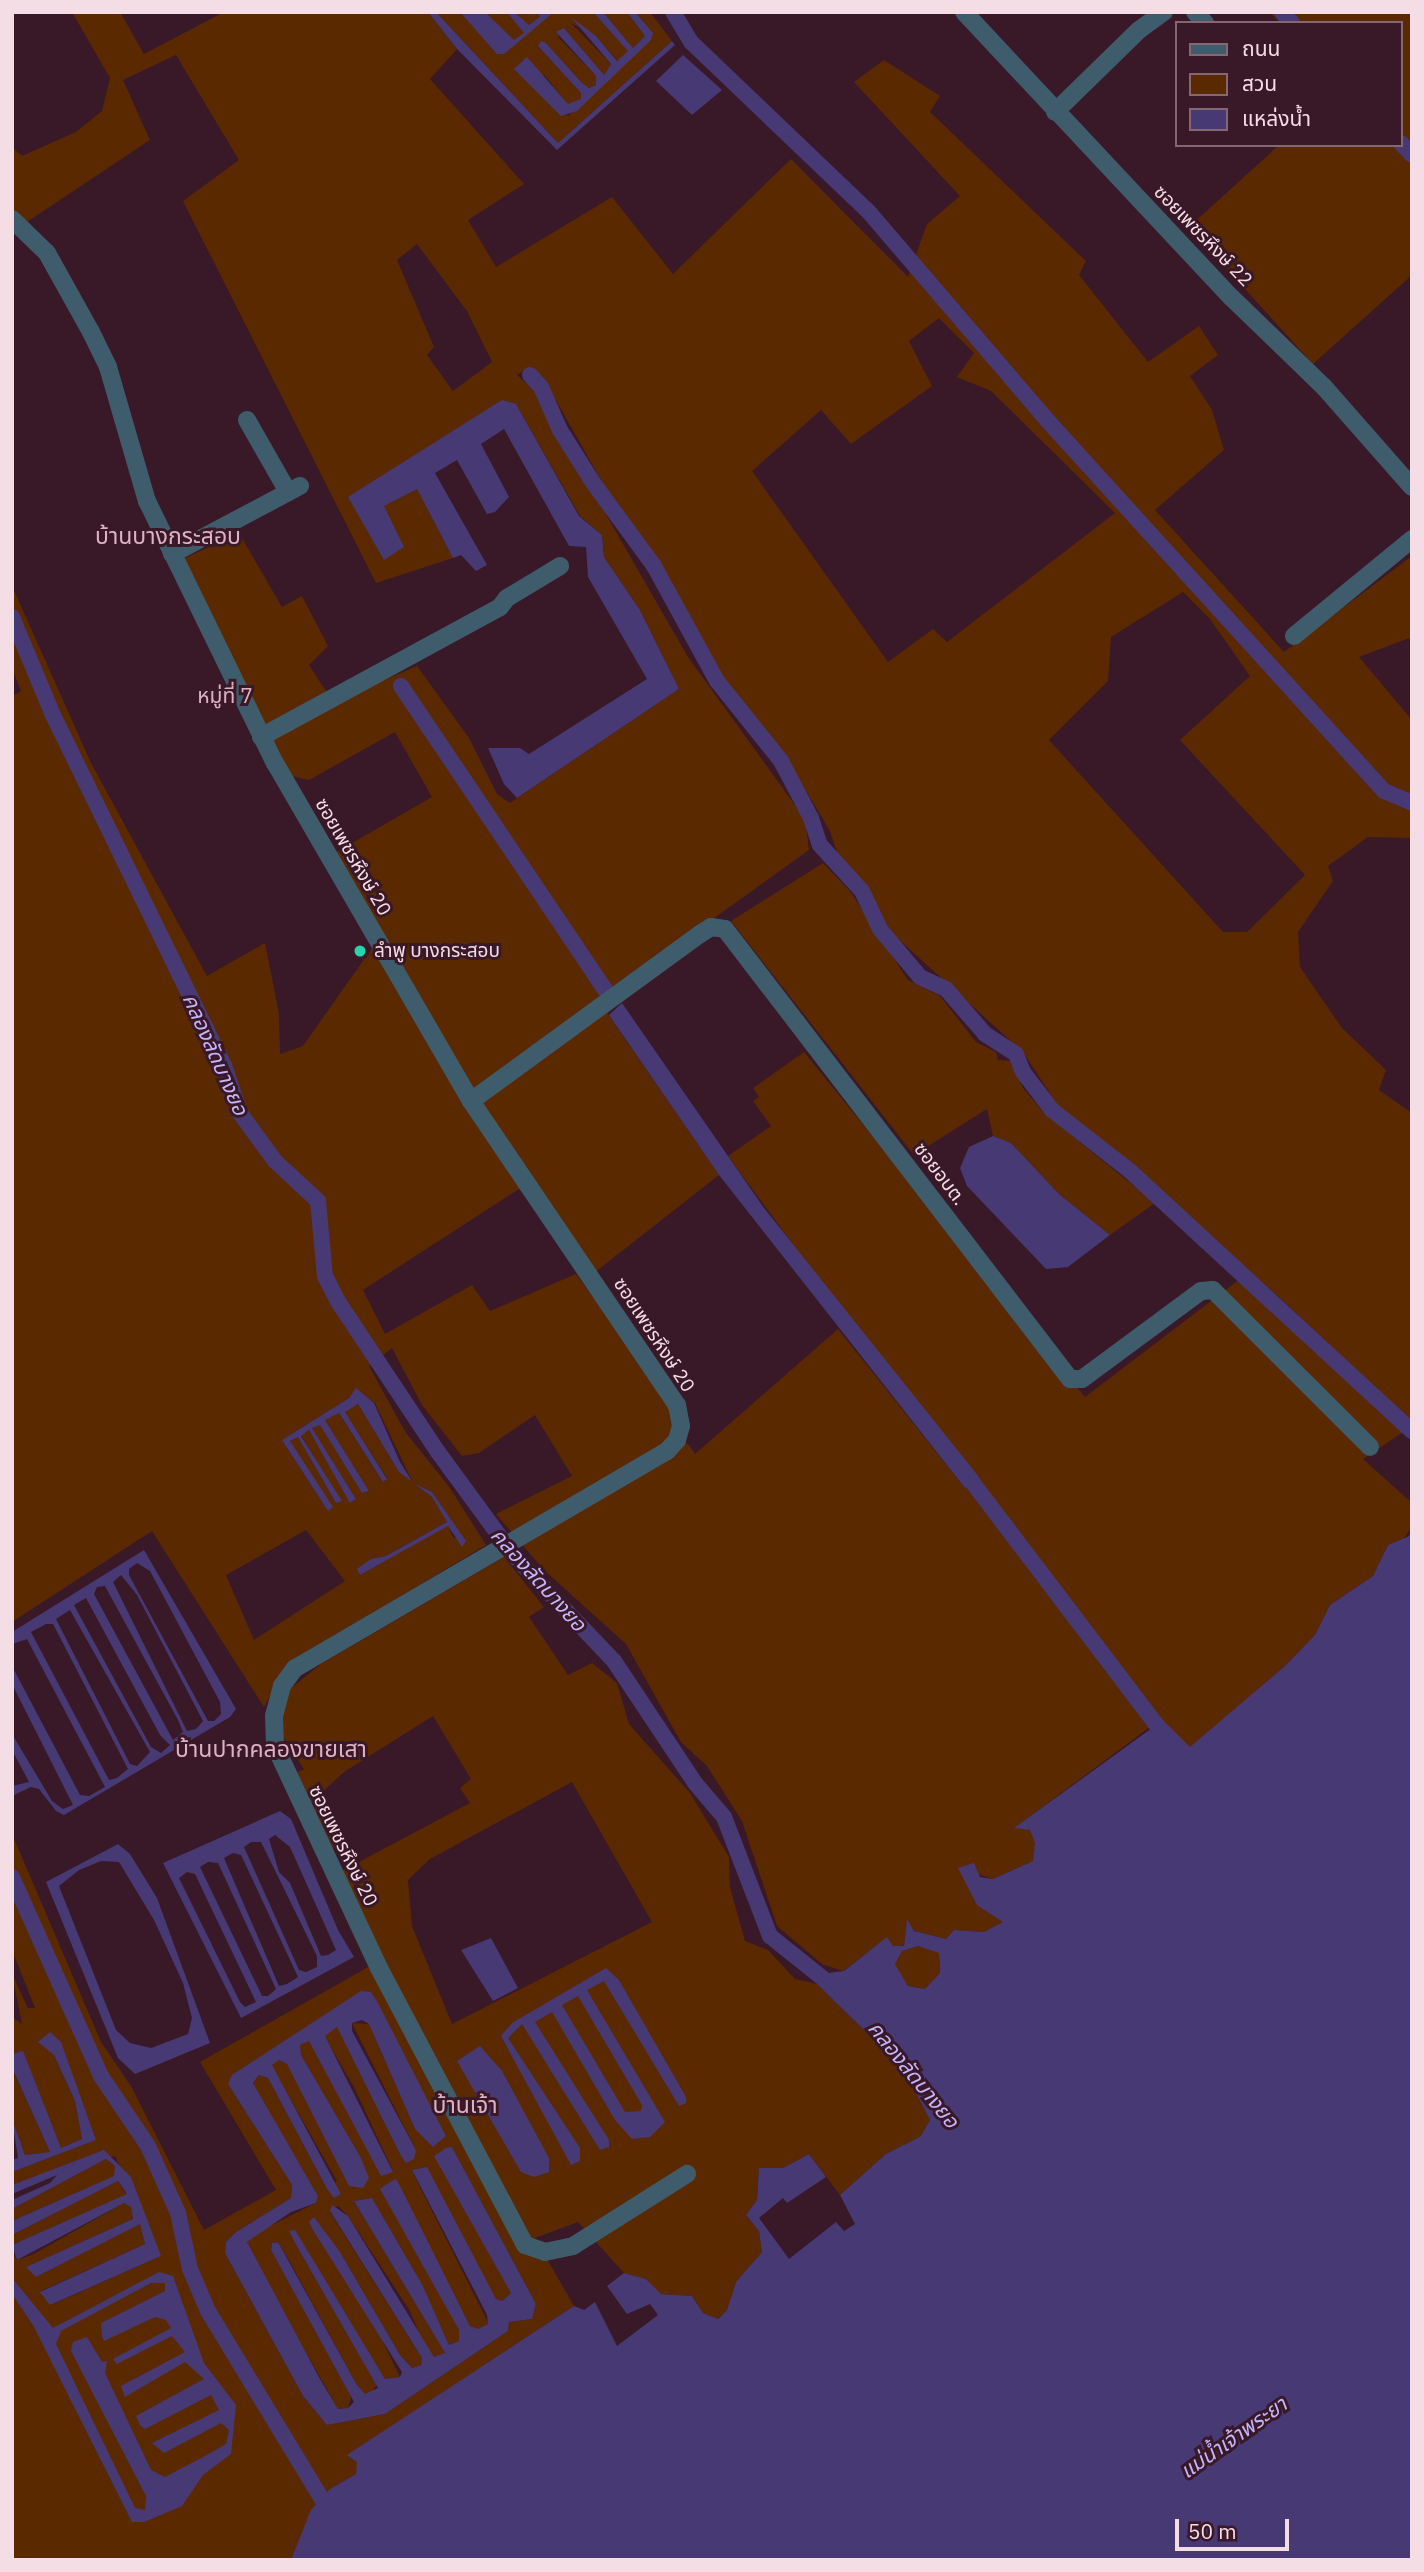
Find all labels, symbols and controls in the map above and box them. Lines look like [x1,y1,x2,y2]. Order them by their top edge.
legend [1176,21,1403,147]
text: ถนน [1242,34,1280,62]
text: สวน [1242,69,1277,97]
text: แหล่งน้ำ [1242,104,1311,132]
street label: ซอยเพชรหึงษ์ 22 [1149,181,1257,291]
district label: บ้านบางกระสอบ [95,521,241,549]
district label: หมู่ที่ 7 [197,682,253,708]
street label: ซอยเพชรหึงษ์ 20 [310,794,396,920]
place label: ลำพู บางกระสอบ [374,940,500,962]
marker: ลำพู บางกระสอบ [352,943,368,959]
water label: คลองลัดบางยอ [178,989,254,1119]
street label: ซอยอบต. [909,1138,971,1210]
street label: ซอยเพชรหึงษ์ 20 [609,1274,699,1396]
water label: คลองลัดบางยอ [486,1522,592,1636]
district label: บ้านปากคลองขายเสา [175,1734,367,1762]
street label: ซอยเพชรหึงษ์ 20 [304,1782,382,1910]
water label: คลองลัดบางยอ [863,2015,965,2133]
district label: บ้านเจ้า [432,2090,498,2118]
water label: แม่น้ำเจ้าพระยา [1175,2391,1291,2483]
scale bar [1179,2506,1293,2550]
text: 50 m [1188,2517,1237,2545]

